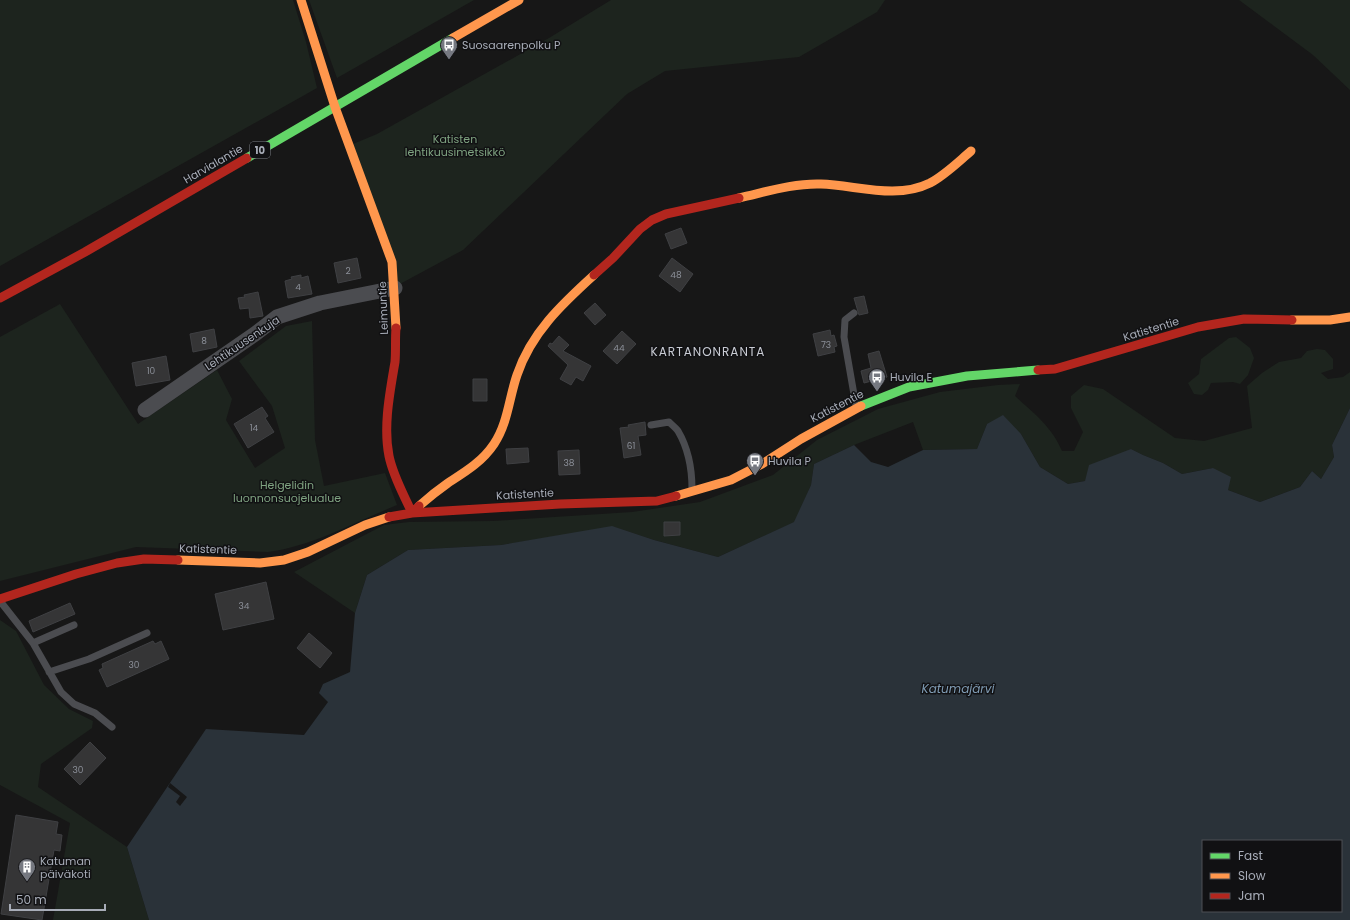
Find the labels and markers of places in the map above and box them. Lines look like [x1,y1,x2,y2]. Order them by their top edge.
bus stop icon: Suosaarenpolku P [439,35,459,60]
place label: Suosaarenpolku P [462,37,560,53]
bus stop icon: Huvila E [867,367,887,392]
place label: Huvila E [890,369,932,385]
bus stop icon: Huvila P [745,451,765,476]
place label: Huvila P [768,453,811,469]
place label: Katuman päiväkoti [40,853,91,882]
building icon: Katuman päiväkoti [17,857,37,882]

